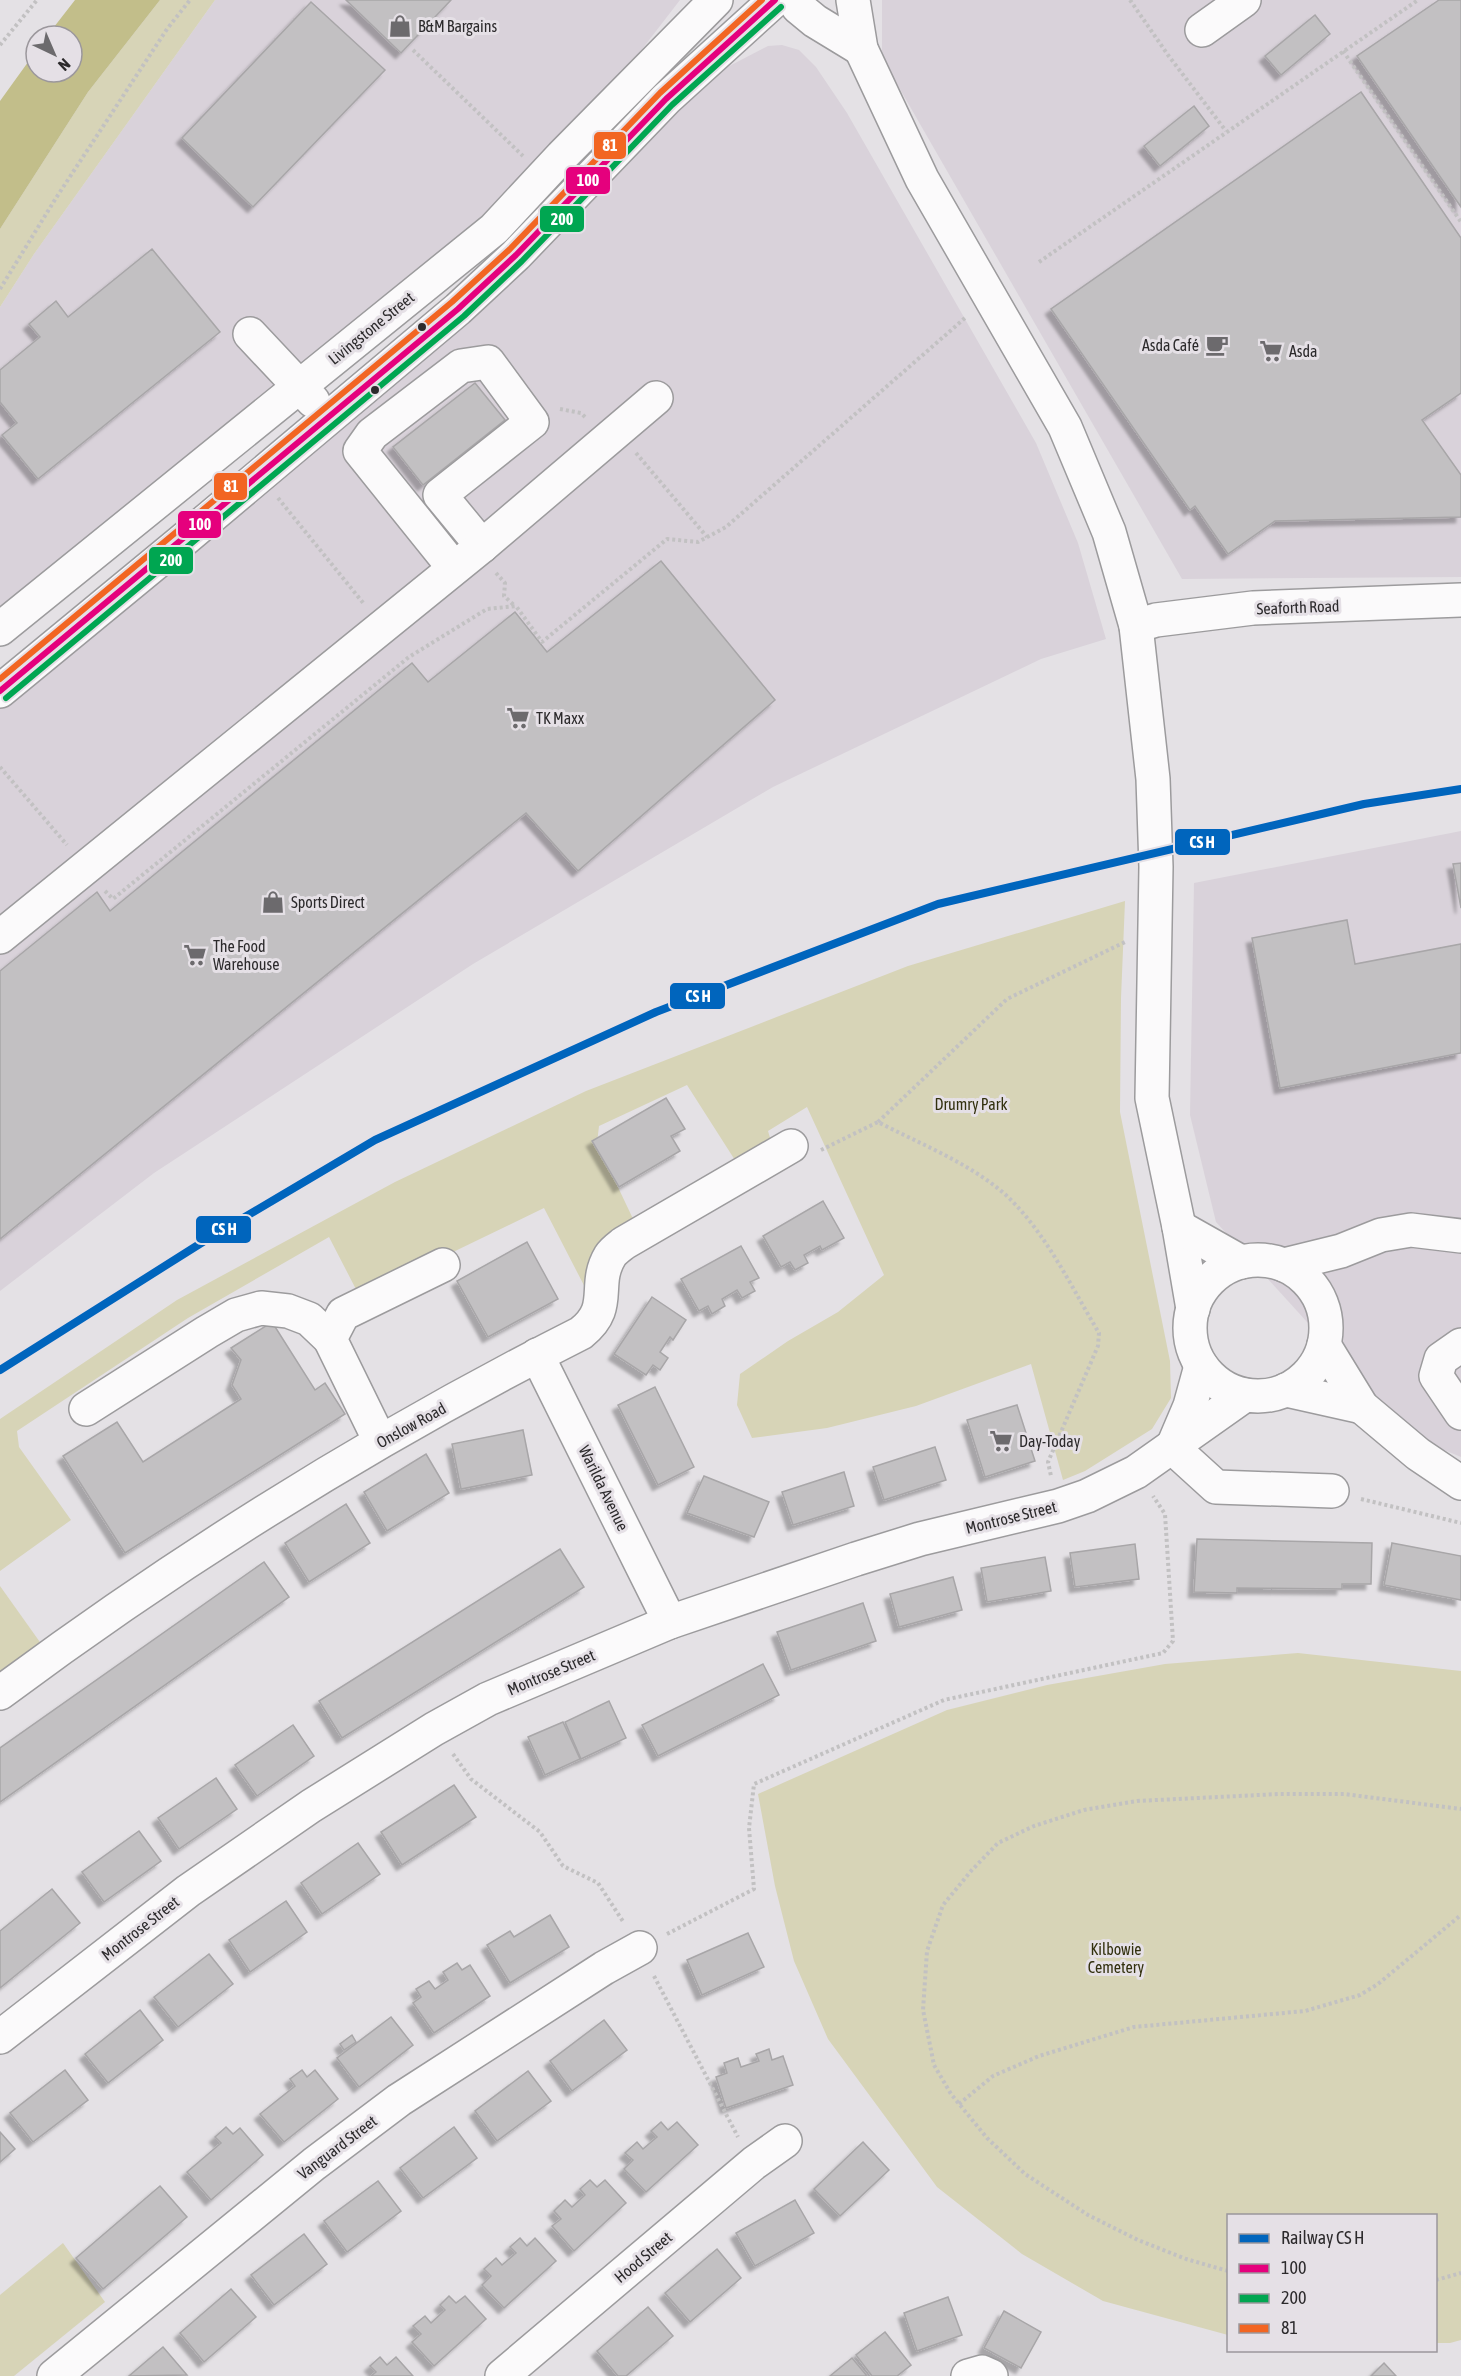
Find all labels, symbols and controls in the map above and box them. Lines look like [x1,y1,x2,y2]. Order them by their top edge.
shop icon: B&M Bargains [387,13,413,39]
place label: B&M Bargains [418,17,498,36]
north arrow [24,24,84,84]
text: N [55,55,74,75]
line badge: 81 [593,131,627,160]
text: 81 [602,136,618,154]
line badge: 100 [565,166,611,195]
text: 100 [577,171,600,189]
line badge: 200 [539,205,585,233]
text: 200 [551,210,574,228]
street label: Livingstone Street [325,288,418,369]
unlabelled marker [416,321,428,333]
cafe icon: Asda Café [1204,332,1230,358]
place label: Asda Café [1142,336,1199,354]
supermarket icon: Asda [1258,338,1284,364]
place label: Asda [1289,342,1318,360]
unlabelled marker [369,384,381,396]
line badge: 81 [213,472,248,501]
text: 81 [223,477,239,495]
line badge: 100 [177,510,222,539]
text: 100 [189,515,212,533]
line badge: 200 [148,546,194,575]
text: 200 [160,551,183,569]
street label: Seaforth Road [1256,597,1340,617]
supermarket icon: TK Maxx [505,705,531,731]
place label: TK Maxx [536,709,585,727]
line badge: CS H [1174,828,1231,856]
text: CS H [1189,833,1215,851]
shop icon: Sports Direct [260,889,286,915]
place label: Sports Direct [291,893,365,912]
place label: The Food Warehouse [213,937,279,973]
supermarket icon: The Food Warehouse [182,942,208,968]
line badge: CS H [669,982,726,1010]
text: CS H [685,987,711,1005]
park label: Drumry Park [934,1095,1008,1114]
line badge: CS H [195,1215,252,1244]
text: CS H [211,1220,237,1238]
street label: Onslow Road [373,1399,449,1451]
supermarket icon: Day-Today [988,1428,1014,1454]
place label: Day-Today [1019,1432,1081,1451]
street label: Warilda Avenue [576,1442,632,1534]
street label: Montrose Street [964,1497,1059,1537]
street label: Montrose Street [505,1645,598,1698]
street label: Montrose Street [98,1892,183,1964]
park label: Kilbowie Cemetery [1088,1940,1145,1977]
street label: Vanguard Street [294,2111,381,2183]
legend [1227,2214,1437,2352]
text: Railway CS H [1281,2227,1365,2248]
street label: Hood Street [611,2228,676,2286]
text: 100 [1281,2257,1306,2278]
text: 200 [1281,2287,1306,2308]
text: 81 [1281,2317,1298,2338]

